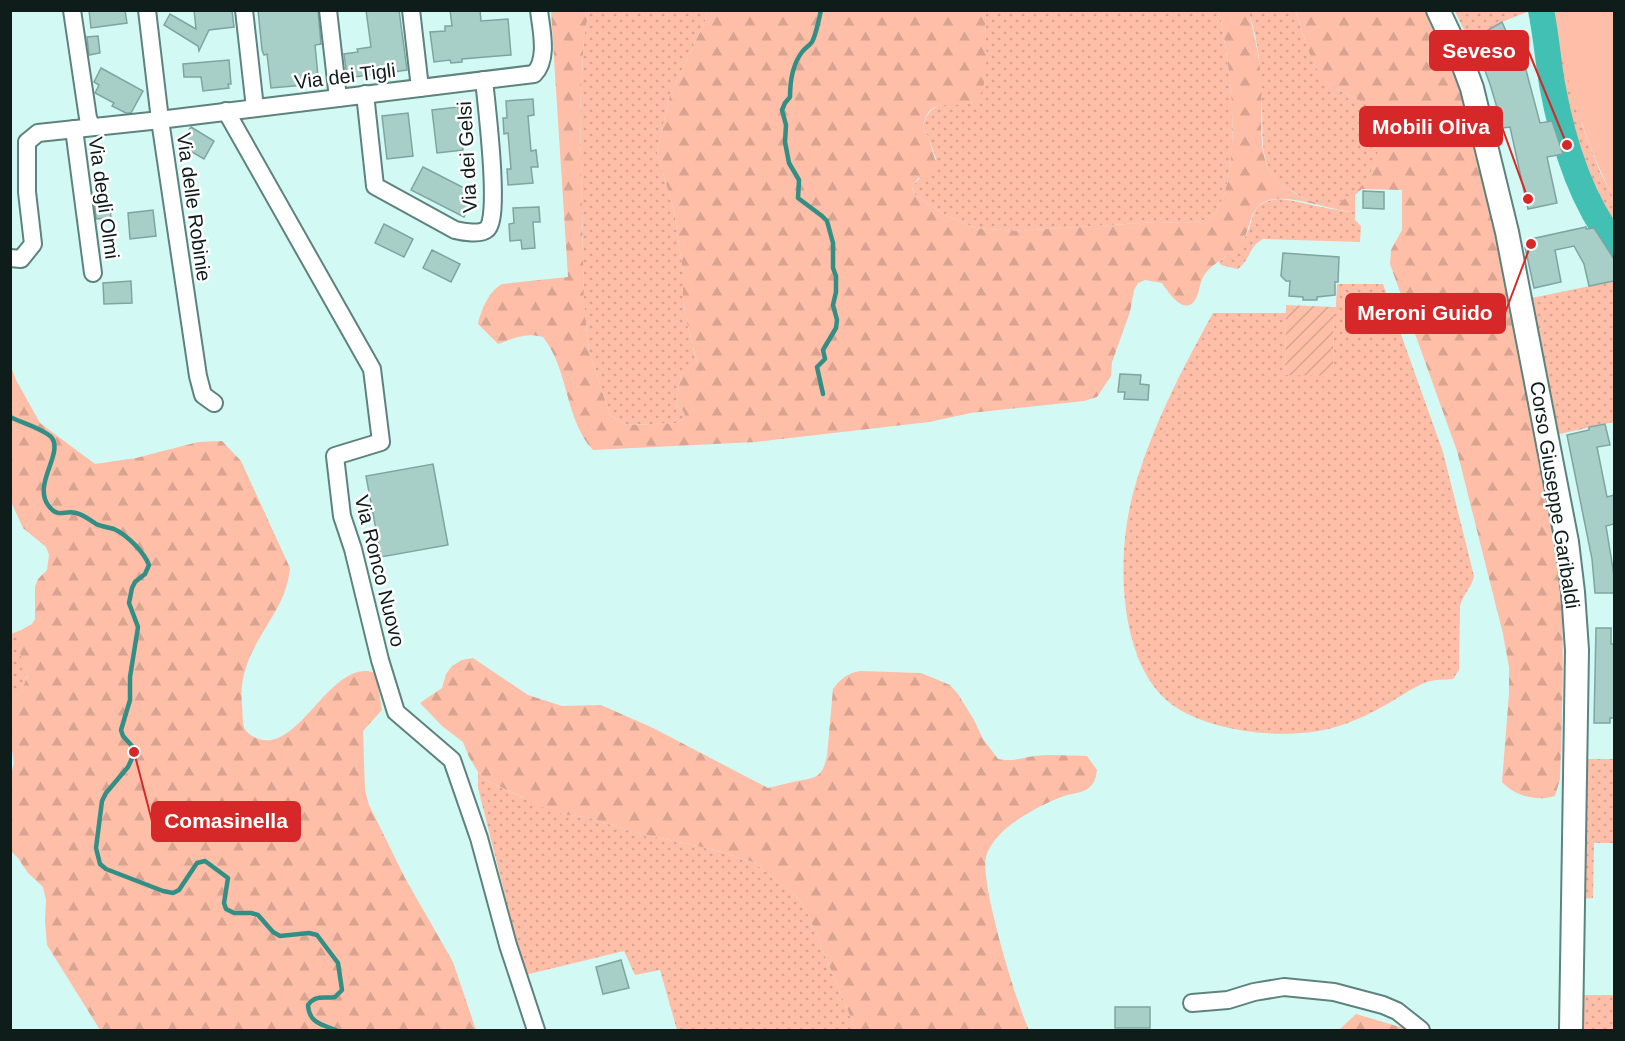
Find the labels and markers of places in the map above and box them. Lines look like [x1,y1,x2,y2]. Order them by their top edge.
callout: Seveso [1430,31,1528,70]
callout: Mobili Oliva [1360,107,1502,146]
callout: Meroni Guido [1346,294,1505,333]
callout: Comasinella [152,802,300,841]

